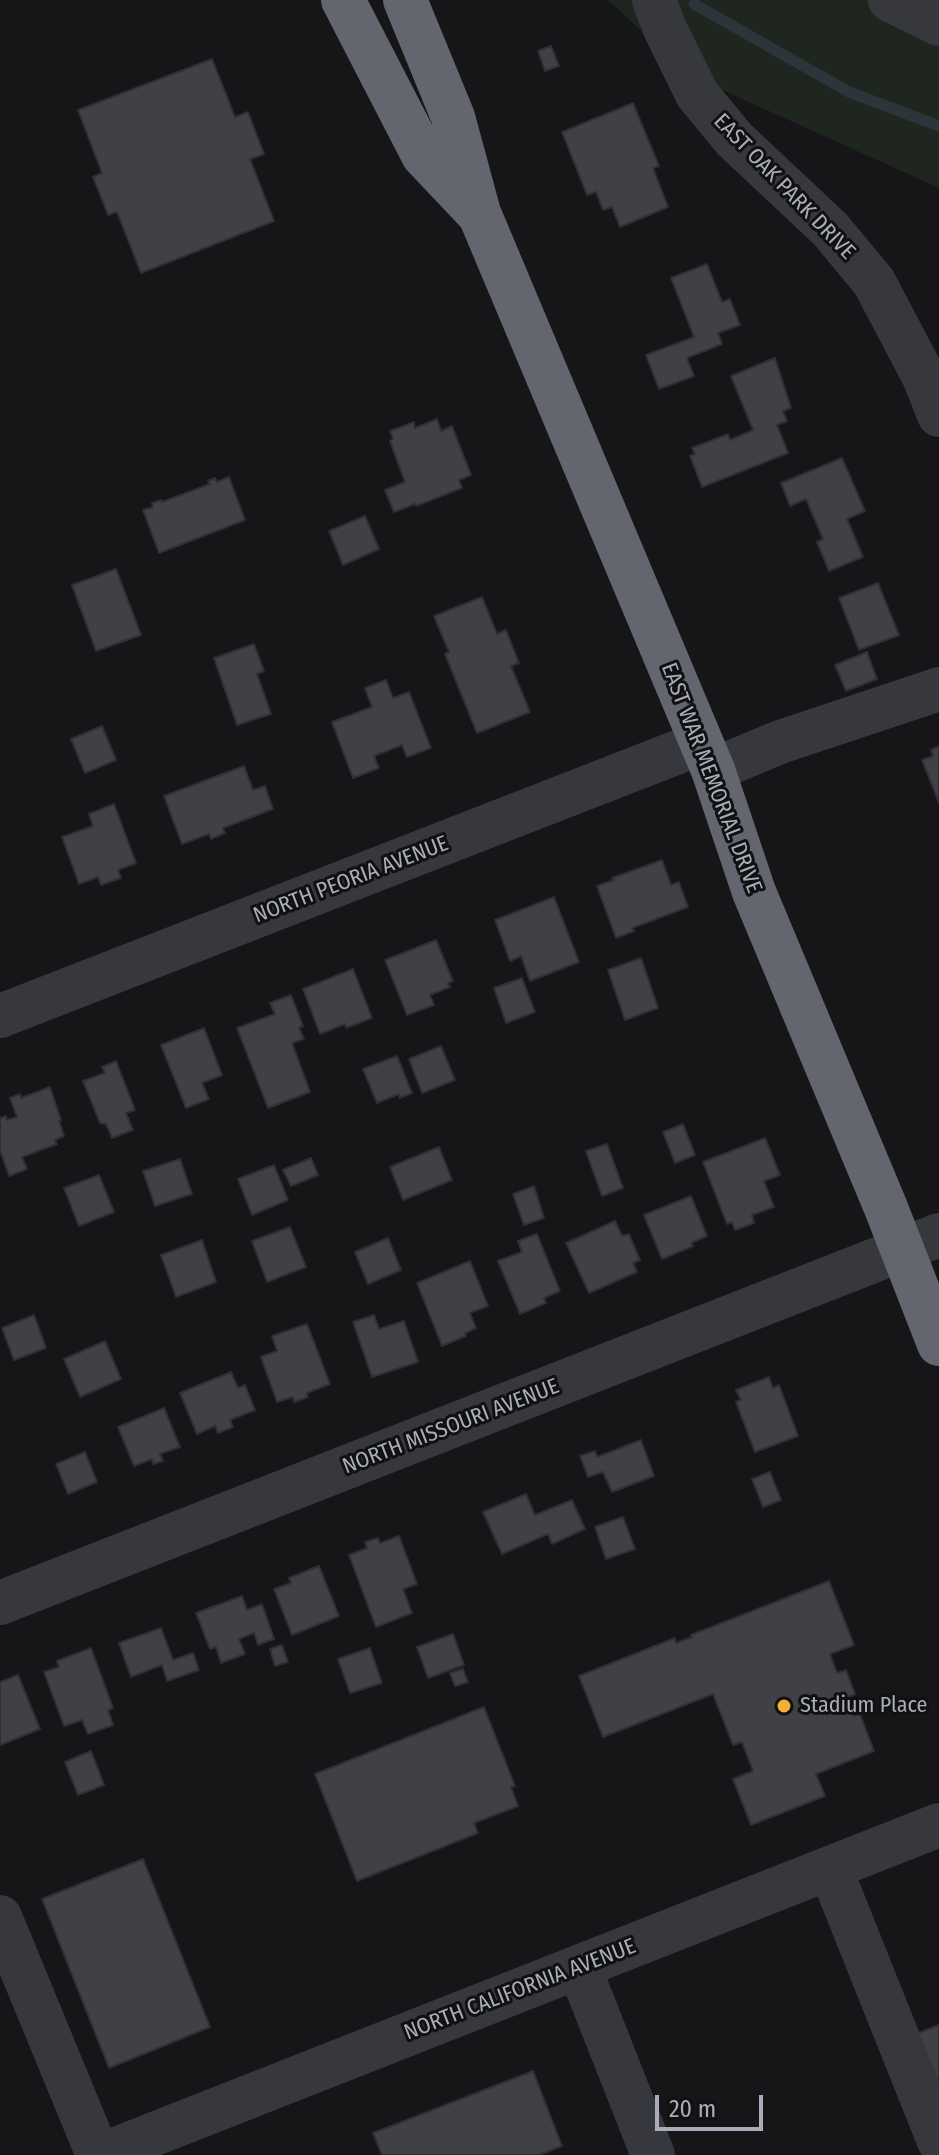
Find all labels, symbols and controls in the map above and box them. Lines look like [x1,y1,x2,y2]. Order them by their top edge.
street label: EAST OAK PARK DRIVE [708,109,860,265]
street label: EAST WAR MEMORIAL DRIVE [655,659,767,897]
street label: NORTH PEORIA AVENUE [250,831,452,929]
street label: NORTH MISSOURI AVENUE [339,1374,563,1480]
place label: Stadium Place [800,1693,927,1719]
marker: Stadium Place [775,1697,793,1715]
street label: NORTH CALIFORNIA AVENUE [400,1934,640,2046]
scale bar [659,2079,767,2129]
text: 20 m [669,2095,716,2123]

